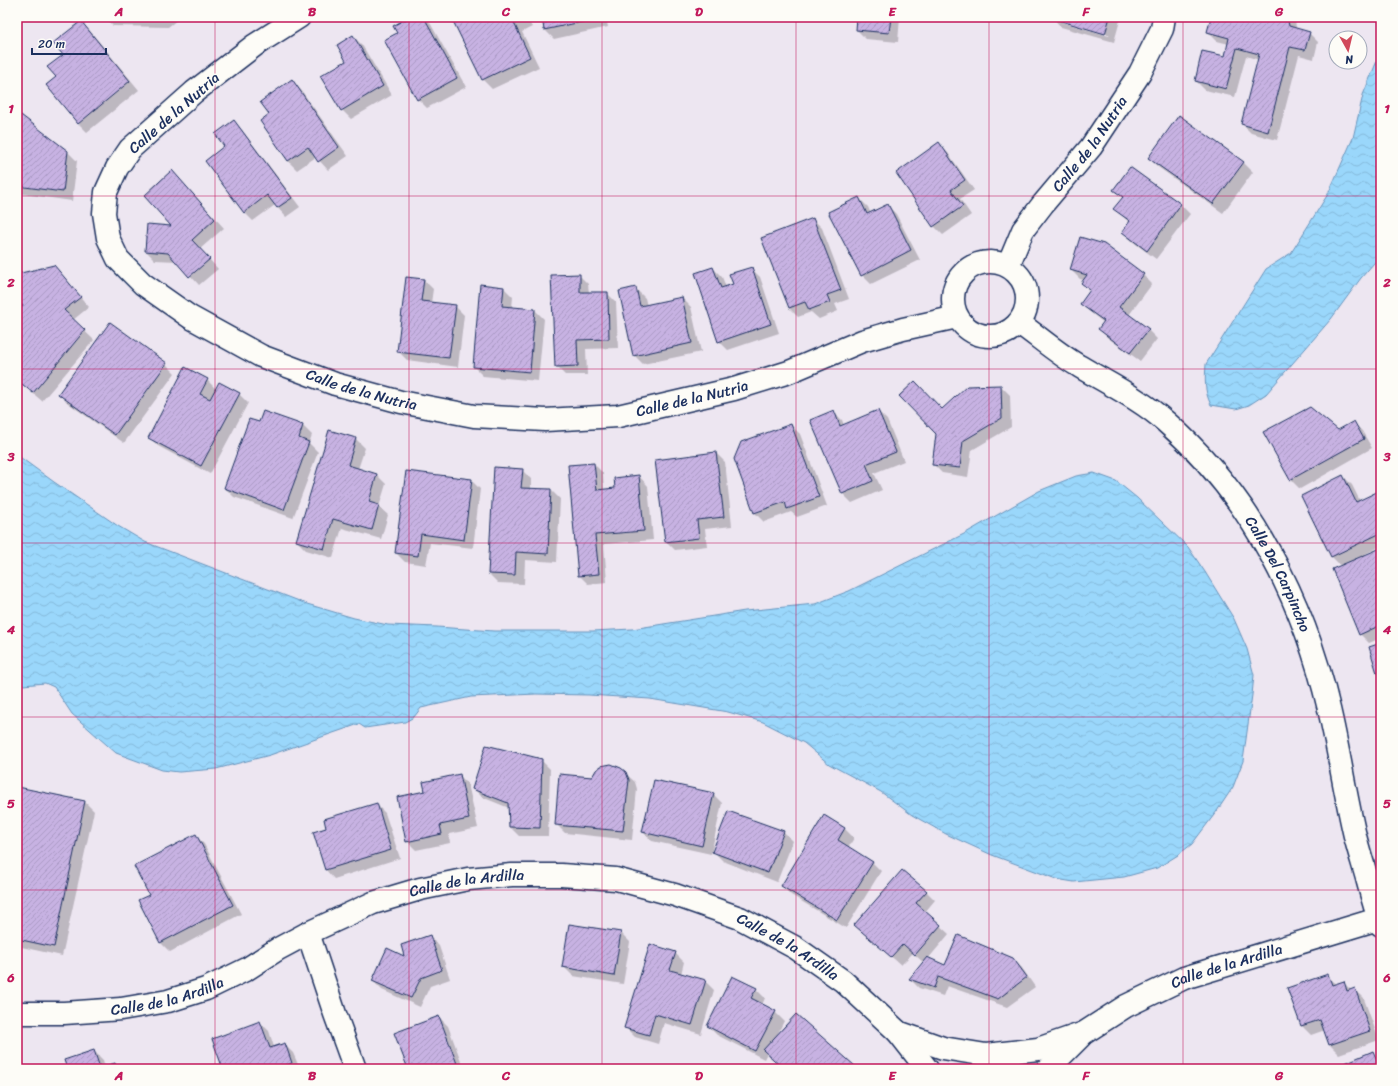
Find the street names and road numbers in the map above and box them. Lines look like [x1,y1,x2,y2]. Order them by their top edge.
street label: Calle de la Nutria [122,65,226,160]
street label: Calle de la Nutria [1045,90,1135,198]
street label: Calle de la Nutria [302,361,420,418]
street label: Calle de la Nutria [633,372,752,424]
street label: Calle Del Carpincho [1238,511,1318,636]
street label: Calle de la Ardilla [406,862,524,905]
street label: Calle de la Ardilla [732,905,845,988]
street label: Calle de la Ardilla [1166,936,1286,996]
street label: Calle de la Ardilla [110,969,229,1023]

